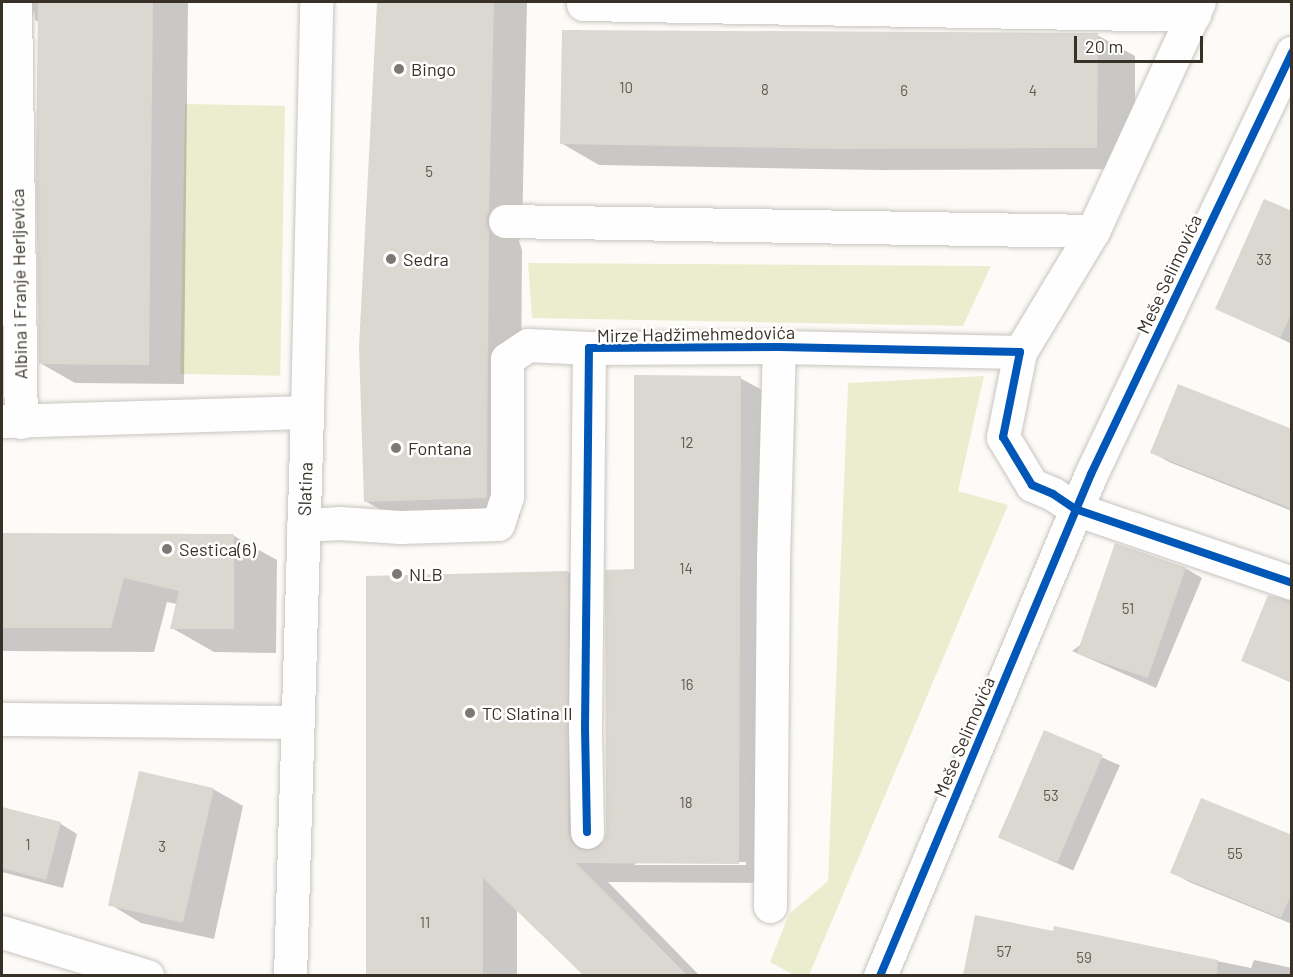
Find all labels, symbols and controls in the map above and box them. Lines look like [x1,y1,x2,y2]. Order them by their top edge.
scale bar [1077,24,1206,62]
text: 20 m [1085,35,1123,57]
place label: Bingo [411,58,456,80]
marker: Bingo [392,62,406,76]
house number: 10 [619,79,633,97]
house number: 8 [761,81,769,99]
house number: 6 [900,82,908,100]
house number: 4 [1029,82,1037,100]
house number: 5 [425,163,433,181]
street label: Albina i Franje Herljevića [7,188,31,380]
street label: Meše Selimovića [1132,211,1206,337]
place label: Sedra [403,248,449,270]
house number: 33 [1256,251,1272,269]
marker: Sedra [384,252,398,266]
street label: Mirze Hadžimehmedovića [597,321,795,347]
house number: 12 [680,434,694,452]
place label: Fontana [408,437,472,459]
marker: Fontana [389,441,403,455]
street label: Slatina [293,462,317,516]
place label: Sestica(6) [179,538,256,560]
marker: Sestica(6) [160,542,174,556]
house number: 14 [679,560,693,578]
place label: NLB [409,563,443,585]
marker: NLB [390,567,404,581]
house number: 51 [1122,600,1134,618]
street label: Meše Selimovića [929,673,999,801]
house number: 16 [681,676,693,694]
place label: TC Slatina II [482,702,573,724]
marker: TC Slatina II [463,706,477,720]
house number: 53 [1043,787,1059,805]
house number: 18 [679,794,693,812]
house number: 1 [25,836,31,854]
house number: 3 [158,838,166,856]
house number: 55 [1227,845,1243,863]
house number: 11 [420,914,430,932]
house number: 57 [997,943,1011,961]
house number: 59 [1076,949,1092,967]

